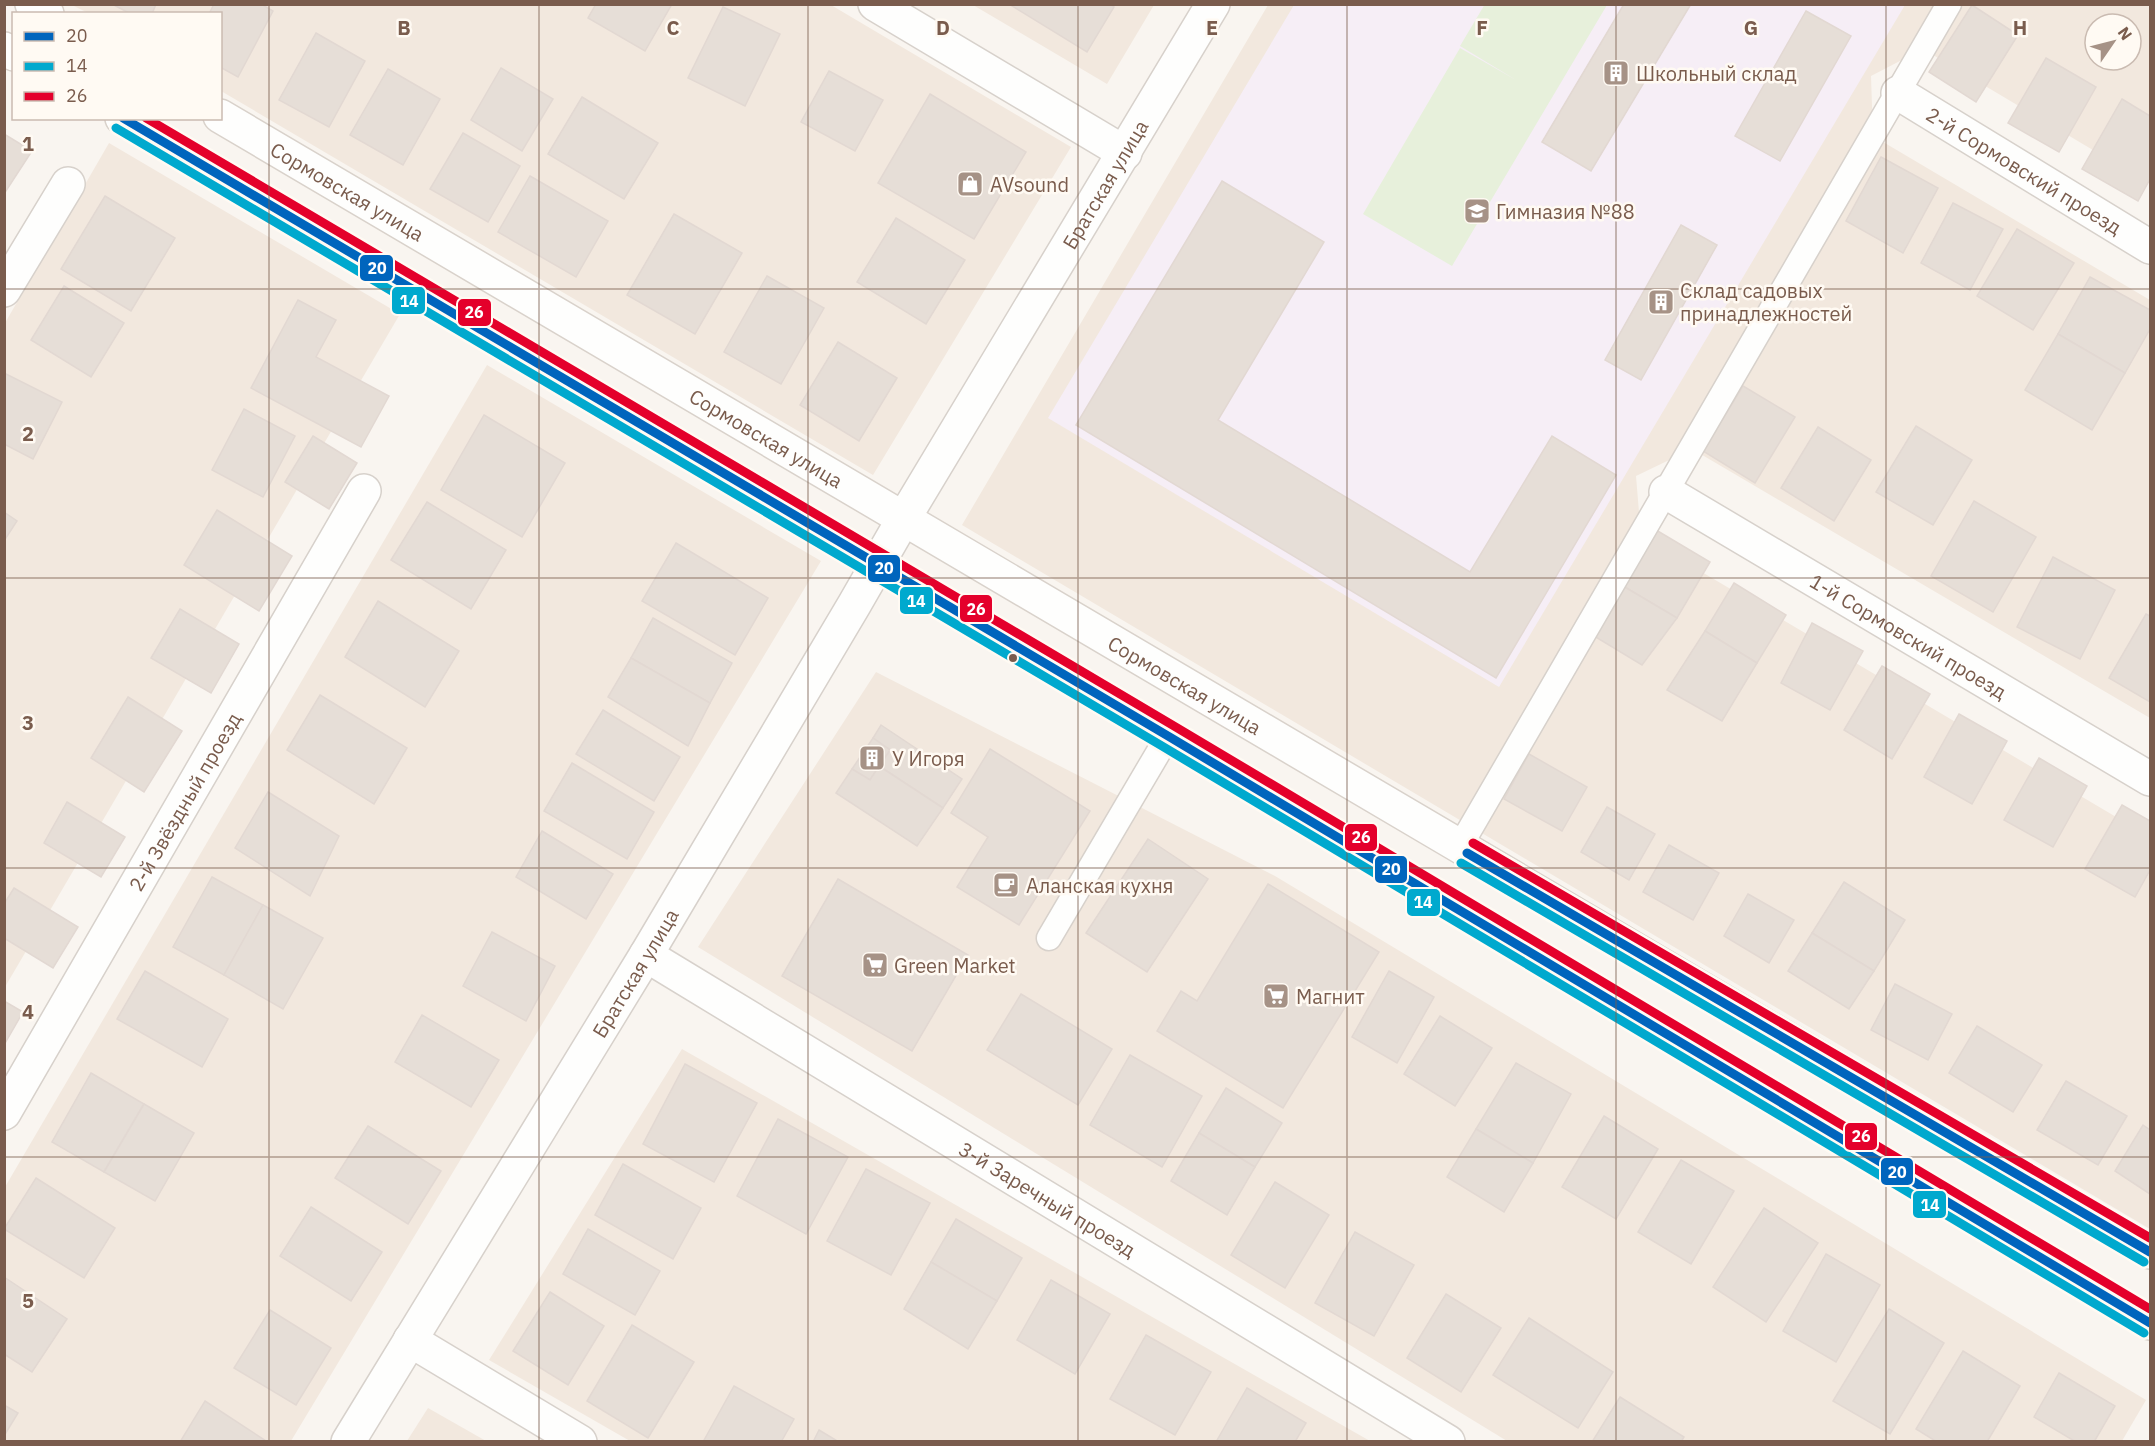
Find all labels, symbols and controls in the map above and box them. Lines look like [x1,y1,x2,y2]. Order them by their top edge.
legend [12,12,222,120]
north arrow [2083,12,2143,72]
text: B [397,14,411,41]
text: C [666,14,680,41]
text: D [936,14,950,41]
text: E [1206,14,1218,41]
text: F [1476,14,1488,41]
text: G [1744,14,1758,41]
text: H [2013,14,2027,41]
text: N [2114,23,2137,44]
text: 20 [66,24,88,47]
text: 14 [66,54,88,77]
building icon: Школьный склад [1601,58,1631,88]
place label: Школьный склад [1636,60,1797,87]
text: 26 [66,84,88,107]
street label: 2-й Сормовский проезд [1921,100,2127,240]
street label: Братская улица [1055,114,1154,254]
text: 1 [22,130,34,157]
street label: Сормовская улица [266,135,430,247]
shop icon: AVsound [955,169,985,199]
place label: AVsound [990,171,1069,198]
school or university icon: Гимназия №88 [1462,196,1492,226]
place label: Гимназия №88 [1496,198,1635,225]
line badge: 20 [359,254,394,282]
text: 20 [367,258,387,278]
place label: Склад садовых принадлежностей [1680,277,1852,327]
line badge: 14 [391,286,426,315]
building icon: Склад садовых принадлежностей [1646,287,1676,317]
text: 14 [399,291,419,311]
line badge: 26 [457,298,492,327]
text: 26 [464,302,484,322]
street label: Сормовская улица [685,382,848,494]
text: 2 [22,420,34,447]
line badge: 20 [867,554,901,583]
text: 20 [874,558,894,578]
street label: 1-й Сормовский проезд [1805,567,2012,705]
line badge: 14 [899,586,934,615]
text: 14 [906,591,926,611]
line badge: 26 [959,594,993,623]
text: 26 [966,599,986,619]
street label: Сормовская улица [1103,629,1267,741]
unlabelled marker [1007,652,1019,664]
street label: 2-й Звёздный проезд [122,707,247,896]
text: 3 [22,709,34,736]
building icon: У Игоря [857,743,887,773]
place label: У Игоря [892,745,965,772]
line badge: 26 [1344,823,1378,852]
text: 26 [1351,827,1371,847]
line badge: 20 [1374,855,1408,884]
text: 20 [1381,859,1401,879]
cafe icon: Аланская кухня [991,870,1021,900]
place label: Аланская кухня [1026,872,1173,899]
line badge: 14 [1406,888,1441,917]
text: 14 [1413,892,1433,912]
street label: Братская улица [585,903,684,1042]
supermarket icon: Green Market [860,950,890,980]
place label: Green Market [894,952,1016,979]
supermarket icon: Магнит [1261,981,1291,1011]
place label: Магнит [1296,983,1365,1010]
text: 4 [22,998,34,1025]
line badge: 26 [1844,1122,1878,1151]
text: 26 [1851,1126,1871,1146]
street label: 3-й Заречный проезд [954,1135,1141,1263]
line badge: 20 [1880,1157,1914,1186]
text: 20 [1887,1162,1907,1182]
line badge: 14 [1912,1190,1947,1219]
text: 14 [1920,1195,1940,1215]
text: 5 [22,1287,34,1314]

